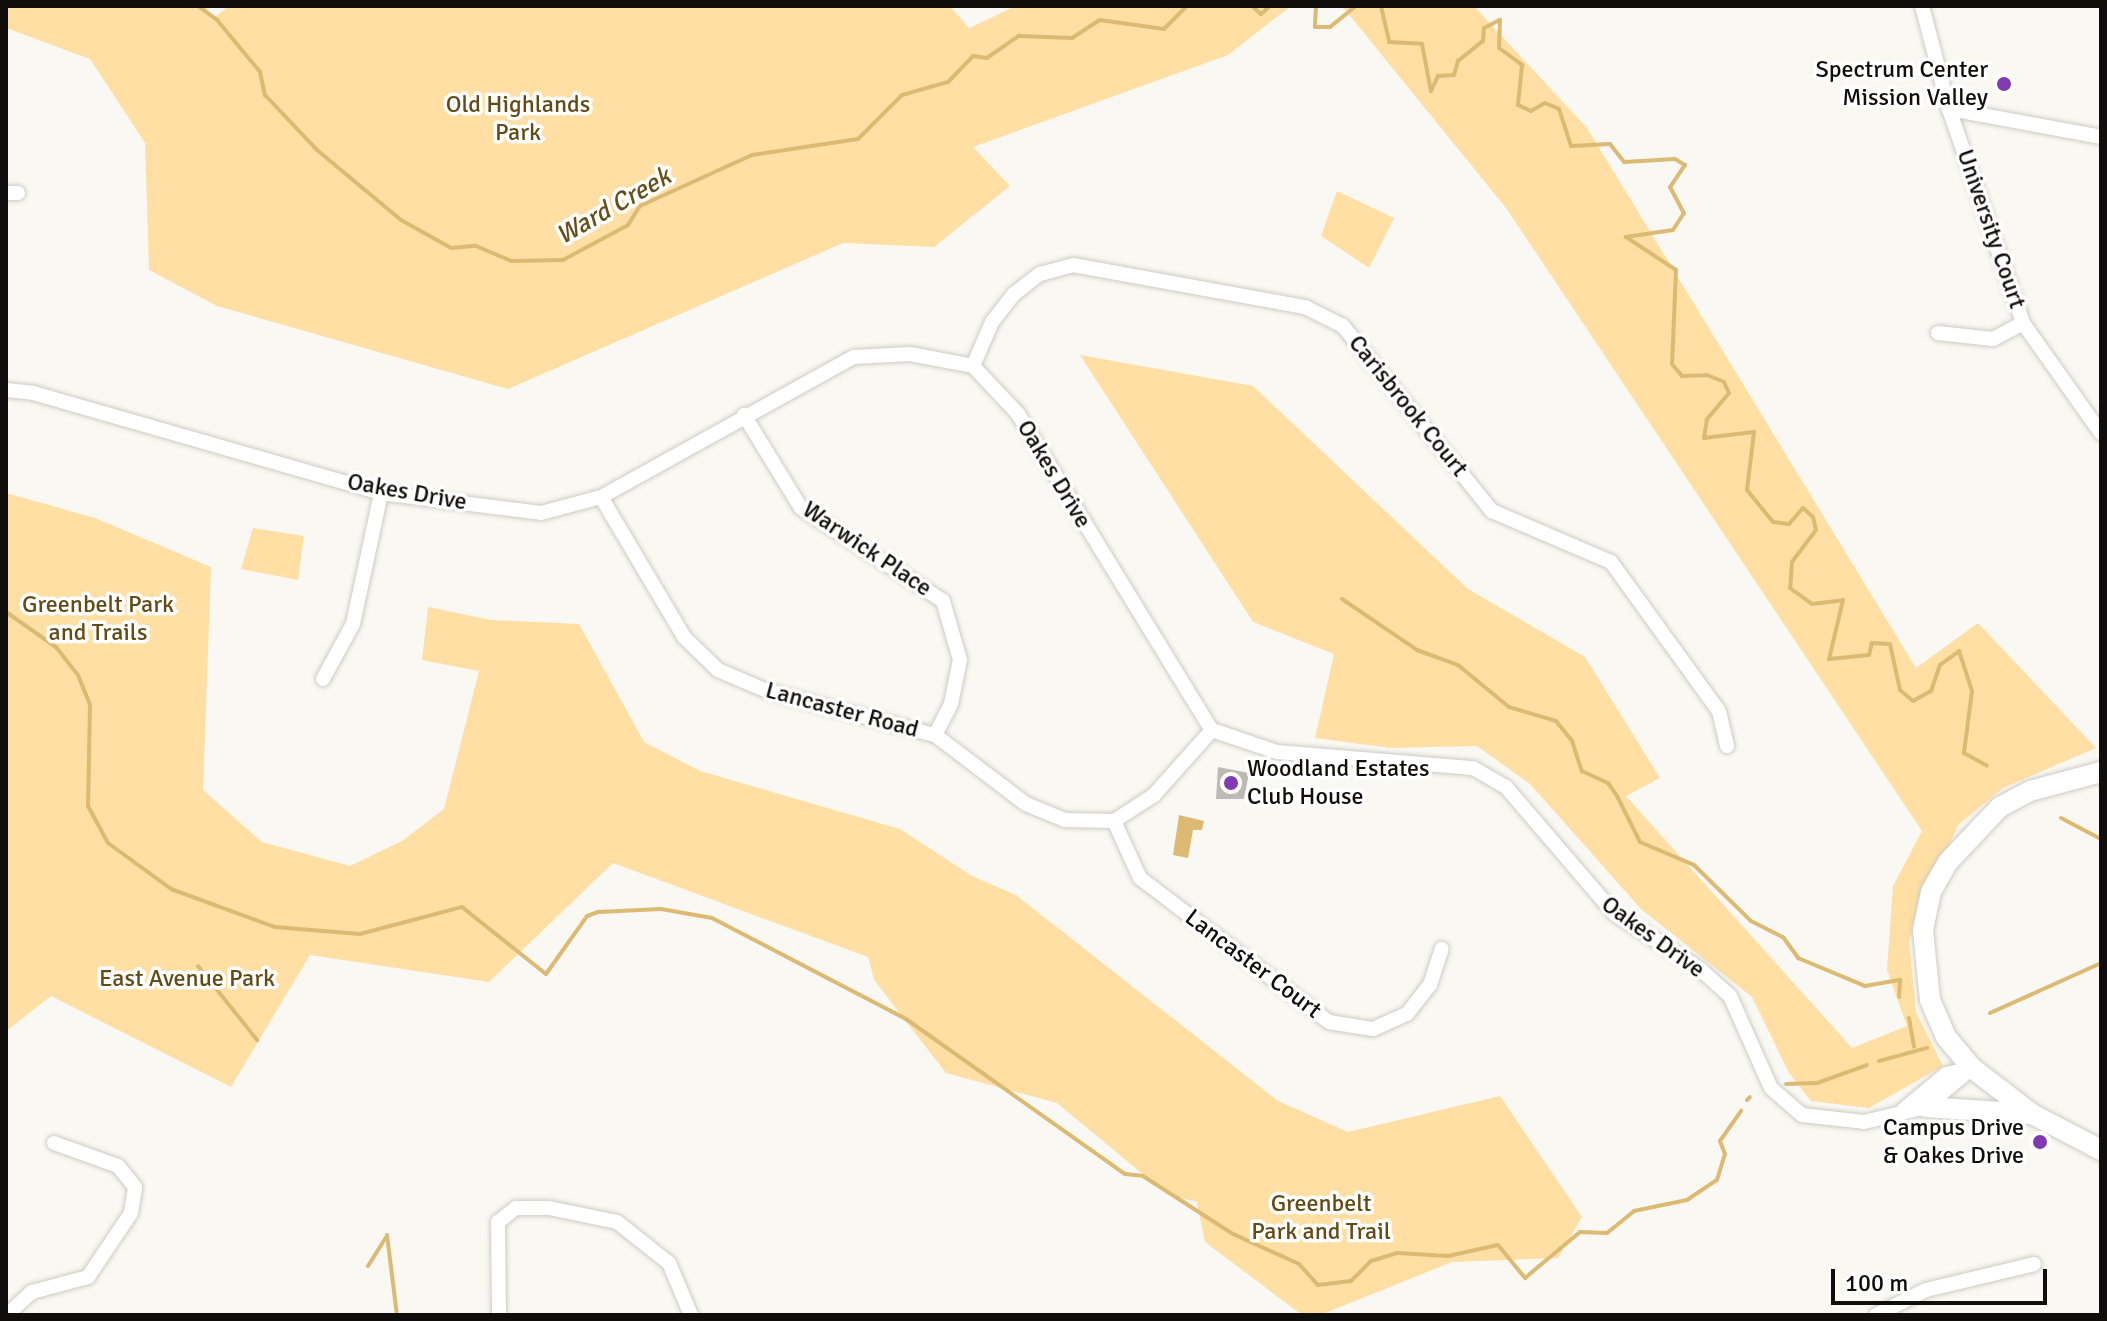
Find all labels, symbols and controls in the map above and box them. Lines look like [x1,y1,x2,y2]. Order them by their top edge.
place label: Spectrum Center Mission Valley [1815,56,1988,112]
marker: Spectrum Center Mission Valley [1995,75,2013,93]
park label: Old Highlands Park [446,91,590,147]
street label: University Court [1950,146,2032,312]
water label: Ward Creek [551,162,677,252]
street label: Carisbrook Court [1342,329,1474,483]
street label: Oakes Drive [1011,415,1097,533]
street label: Oakes Drive [345,467,469,517]
street label: Warwick Place [797,495,937,603]
park label: Greenbelt Park and Trails [22,591,174,647]
street label: Lancaster Road [762,676,922,744]
place label: Woodland Estates Club House [1247,755,1430,811]
marker: Woodland Estates Club House [1222,774,1240,792]
street label: Oakes Drive [1596,890,1710,984]
street label: Lancaster Court [1179,903,1327,1025]
park label: East Avenue Park [99,965,275,993]
place label: Campus Drive & Oakes Drive [1883,1114,2024,1170]
marker: Campus Drive & Oakes Drive [2031,1133,2049,1151]
park label: Greenbelt Park and Trail [1251,1190,1391,1246]
scale bar [1835,1253,2051,1303]
text: 100 m [1845,1268,1908,1298]

